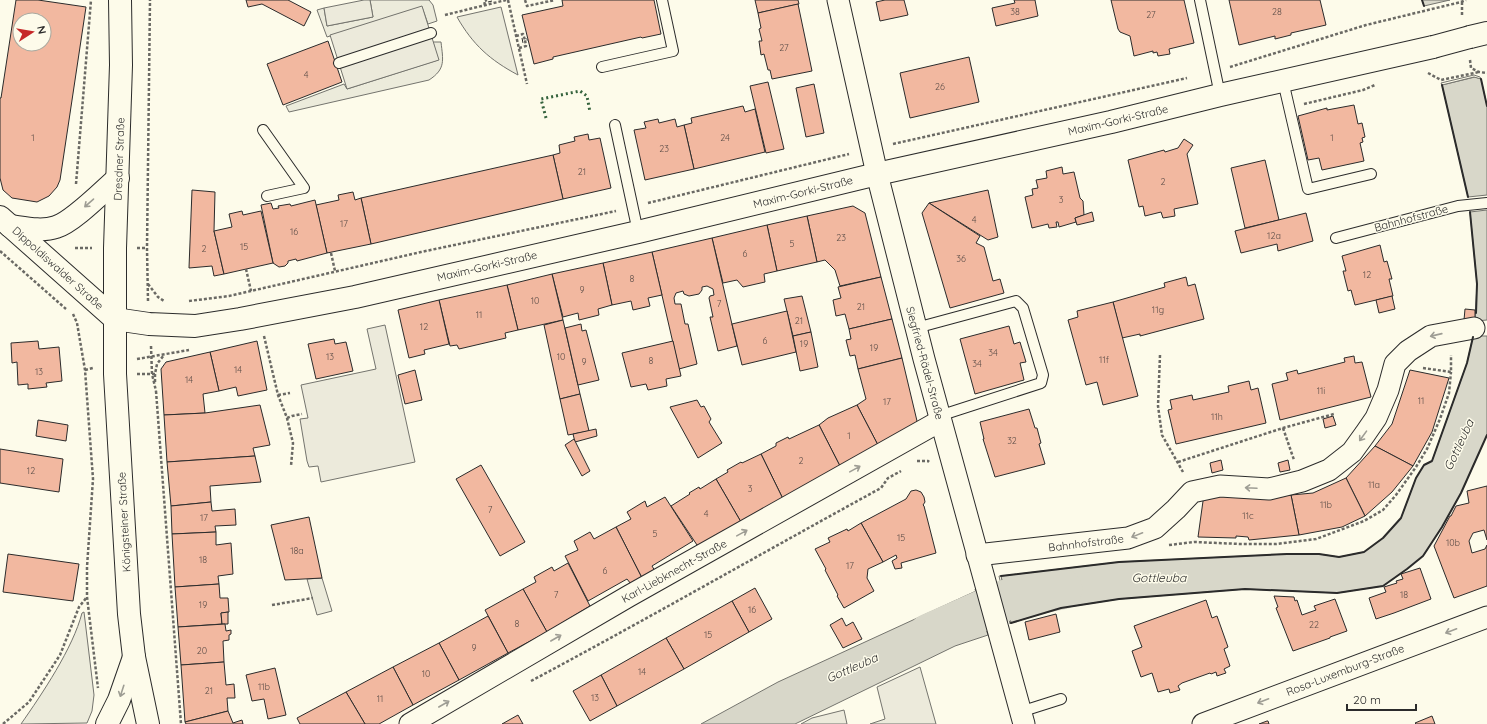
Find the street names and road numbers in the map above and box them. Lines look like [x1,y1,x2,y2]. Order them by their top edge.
street label: Maxim-Gorki-Straße [1067,102,1169,138]
street label: Dresdner Straße [111,117,127,201]
street label: Maxim-Gorki-Straße [752,173,854,211]
street label: Bahnhofstraße [1373,201,1449,235]
street label: Dippoldiswalder Straße [9,223,107,313]
street label: Maxim-Gorki-Straße [436,248,538,284]
street label: Siegfried-Rädel-Straße [903,305,947,421]
street label: Königsteiner Straße [114,472,134,572]
street label: Bahnhofstraße [1048,531,1124,555]
street label: Karl-Liebknecht-Straße [619,536,729,606]
street label: Rosa-Luxemburg-Straße [1284,641,1406,699]

